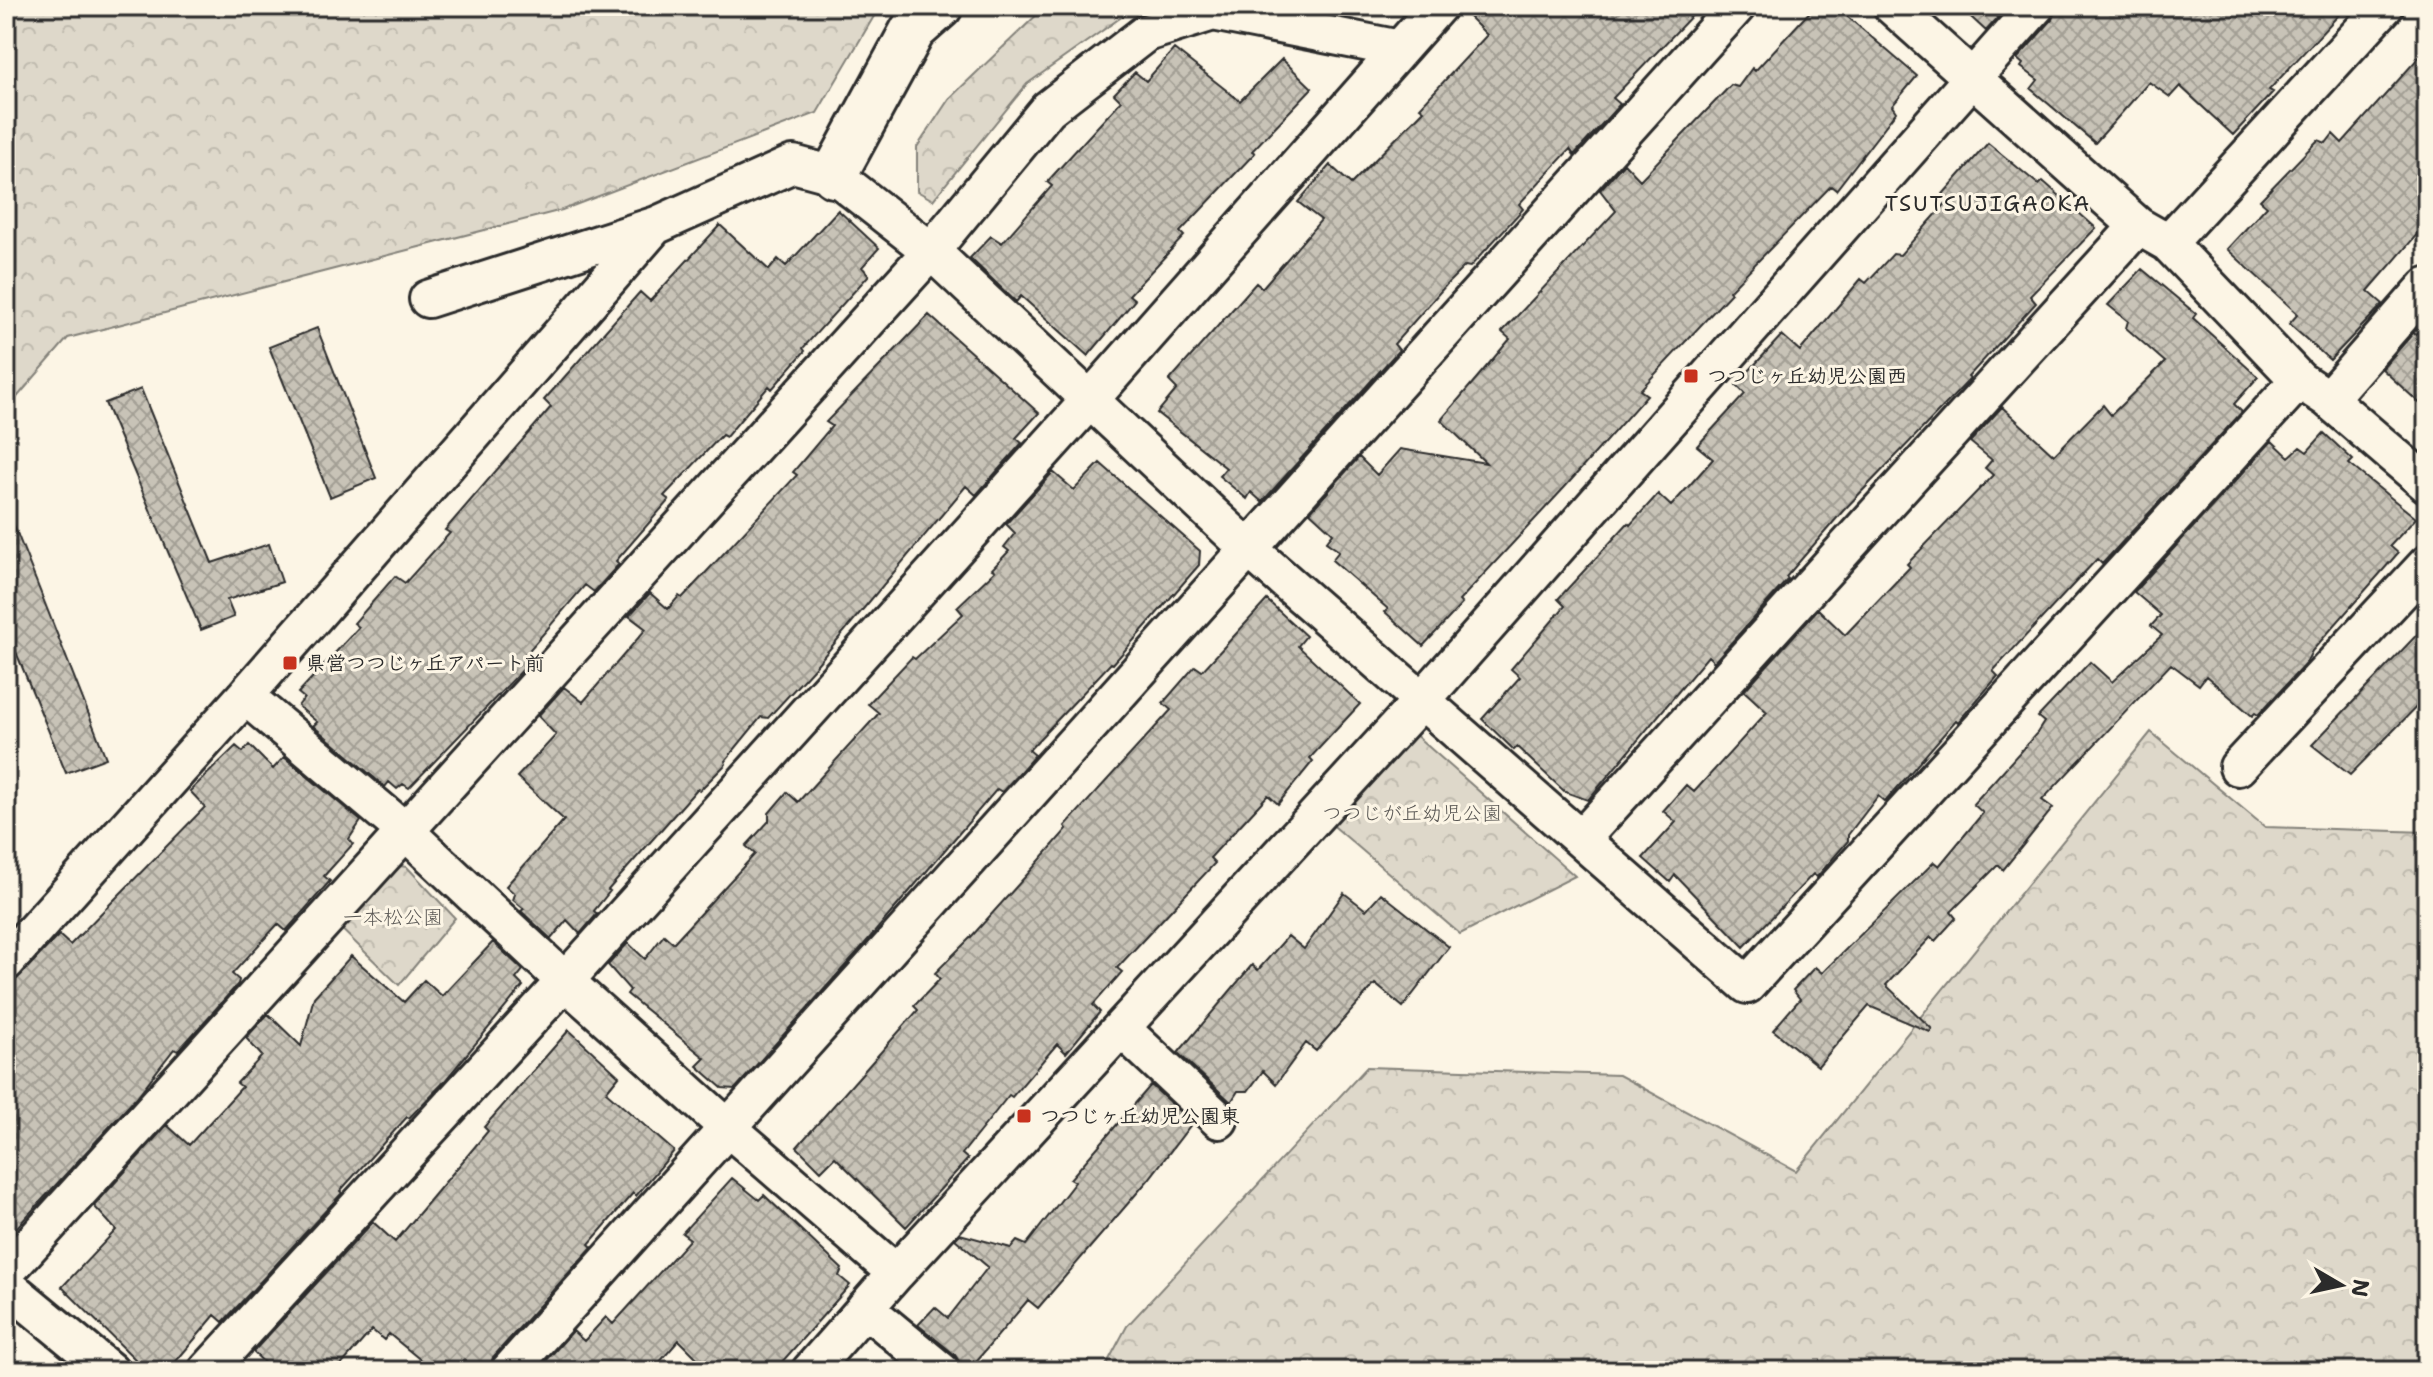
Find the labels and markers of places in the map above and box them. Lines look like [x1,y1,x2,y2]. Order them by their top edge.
place label: つつじヶ丘幼児公園西 [1707,363,1907,389]
marker: つつじヶ丘幼児公園西 [1682,367,1700,385]
place label: 県営つつじヶ丘アパート前 [306,650,545,676]
marker: 県営つつじヶ丘アパート前 [281,654,299,672]
place label: つつじヶ丘幼児公園東 [1040,1103,1240,1129]
marker: つつじヶ丘幼児公園東 [1015,1107,1033,1125]

